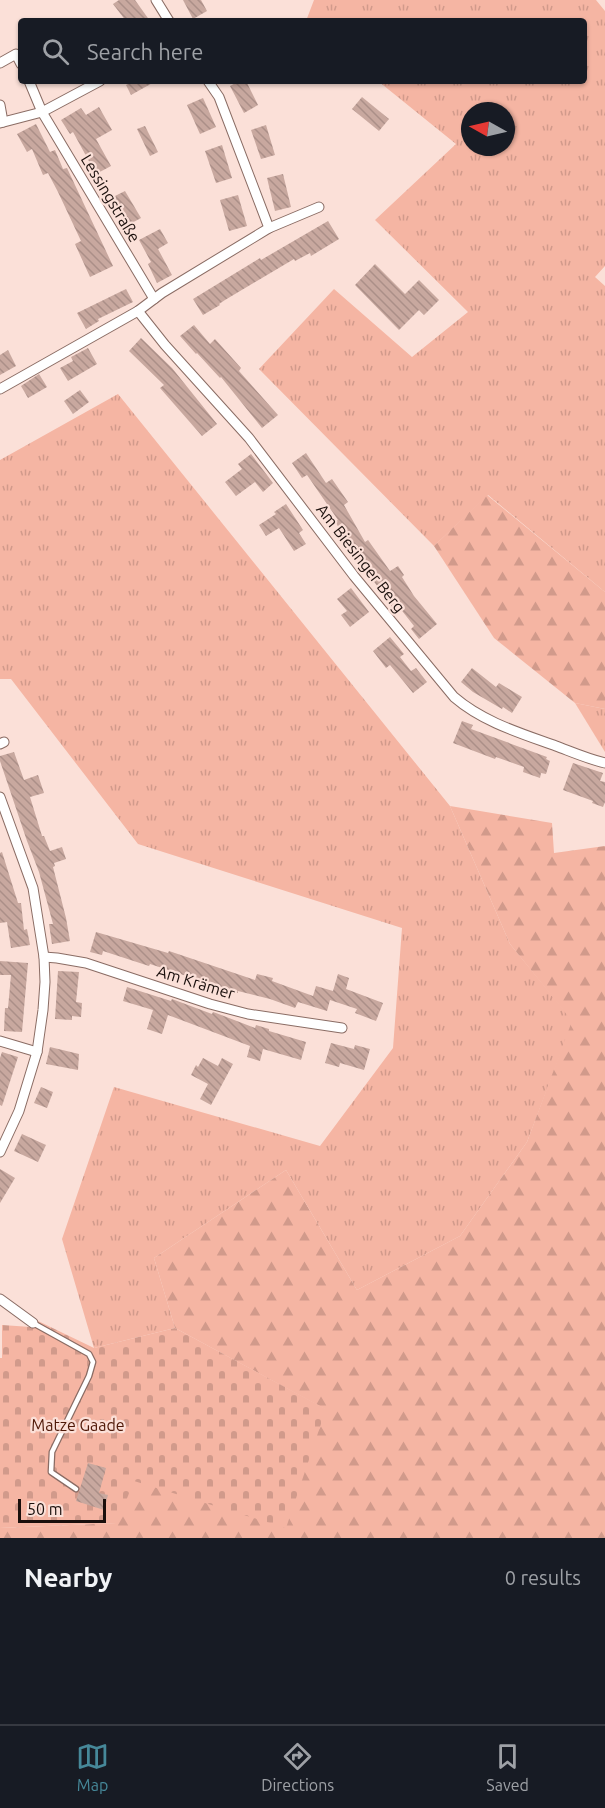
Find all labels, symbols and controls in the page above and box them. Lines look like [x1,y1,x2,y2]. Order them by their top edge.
search box [18,18,587,84]
icon: search [39,35,72,68]
text: Search here [87,39,203,64]
north arrow [461,102,515,156]
street label: Lessingstraße [78,151,144,245]
street label: Am Biesinger Berg [313,500,409,616]
street label: Am Krämer [155,962,237,1002]
park label: Matze Gaade [31,1416,125,1434]
scale bar [18,1496,106,1524]
text: 50 m [27,1500,63,1518]
text: Nearby [24,1563,112,1592]
text: 0 results [505,1566,581,1589]
tab: Map [76,1740,109,1794]
tab: Directions [261,1740,334,1794]
tab: Saved [486,1740,529,1794]

